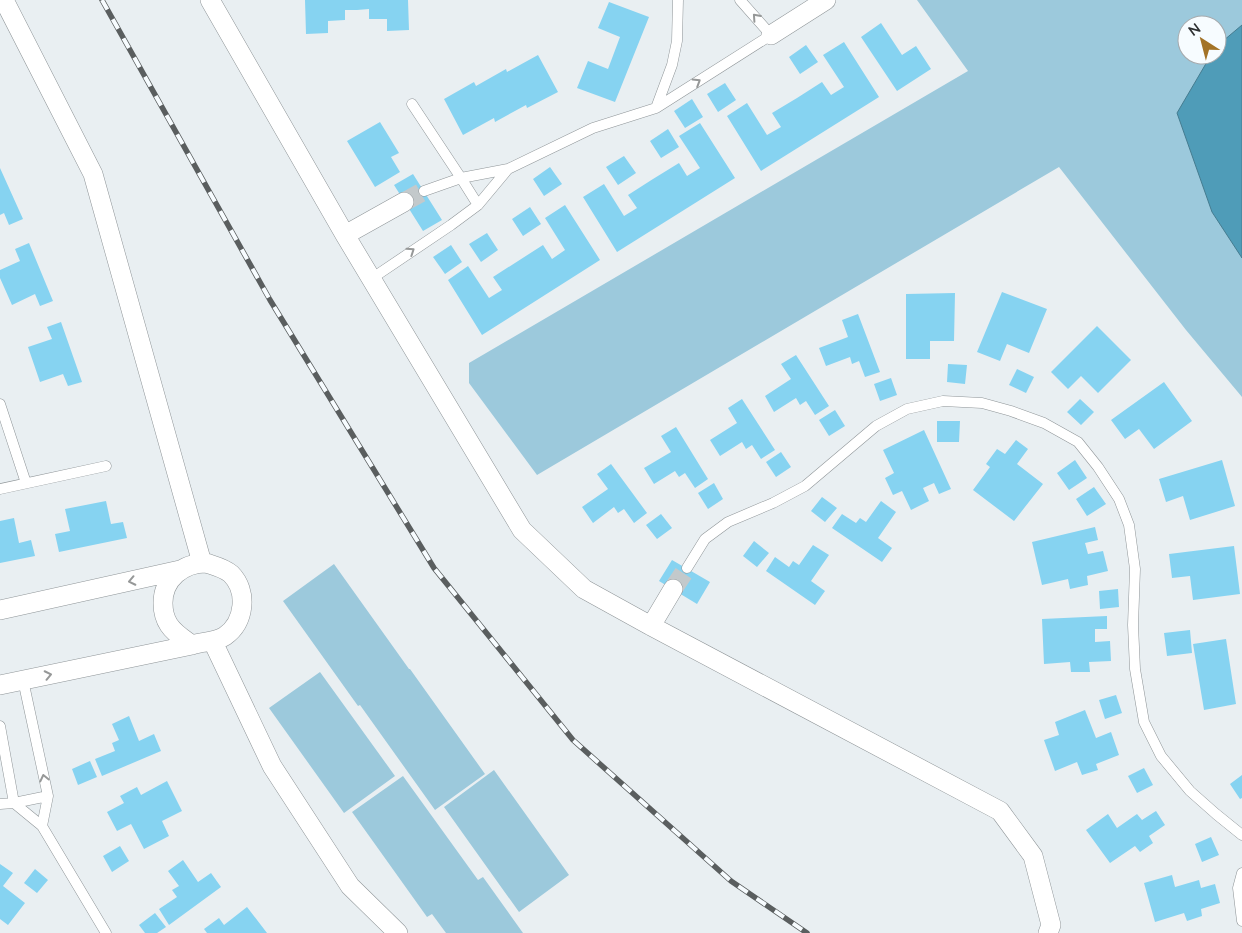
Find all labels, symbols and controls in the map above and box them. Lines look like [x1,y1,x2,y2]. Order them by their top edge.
one-way arrow [753,14,762,23]
north arrow [1177,15,1227,65]
text: N [1185,19,1203,39]
one-way arrow [692,79,701,88]
one-way arrow [405,248,414,257]
one-way arrow [128,575,137,586]
one-way arrow [43,670,52,681]
one-way arrow [39,774,50,783]

